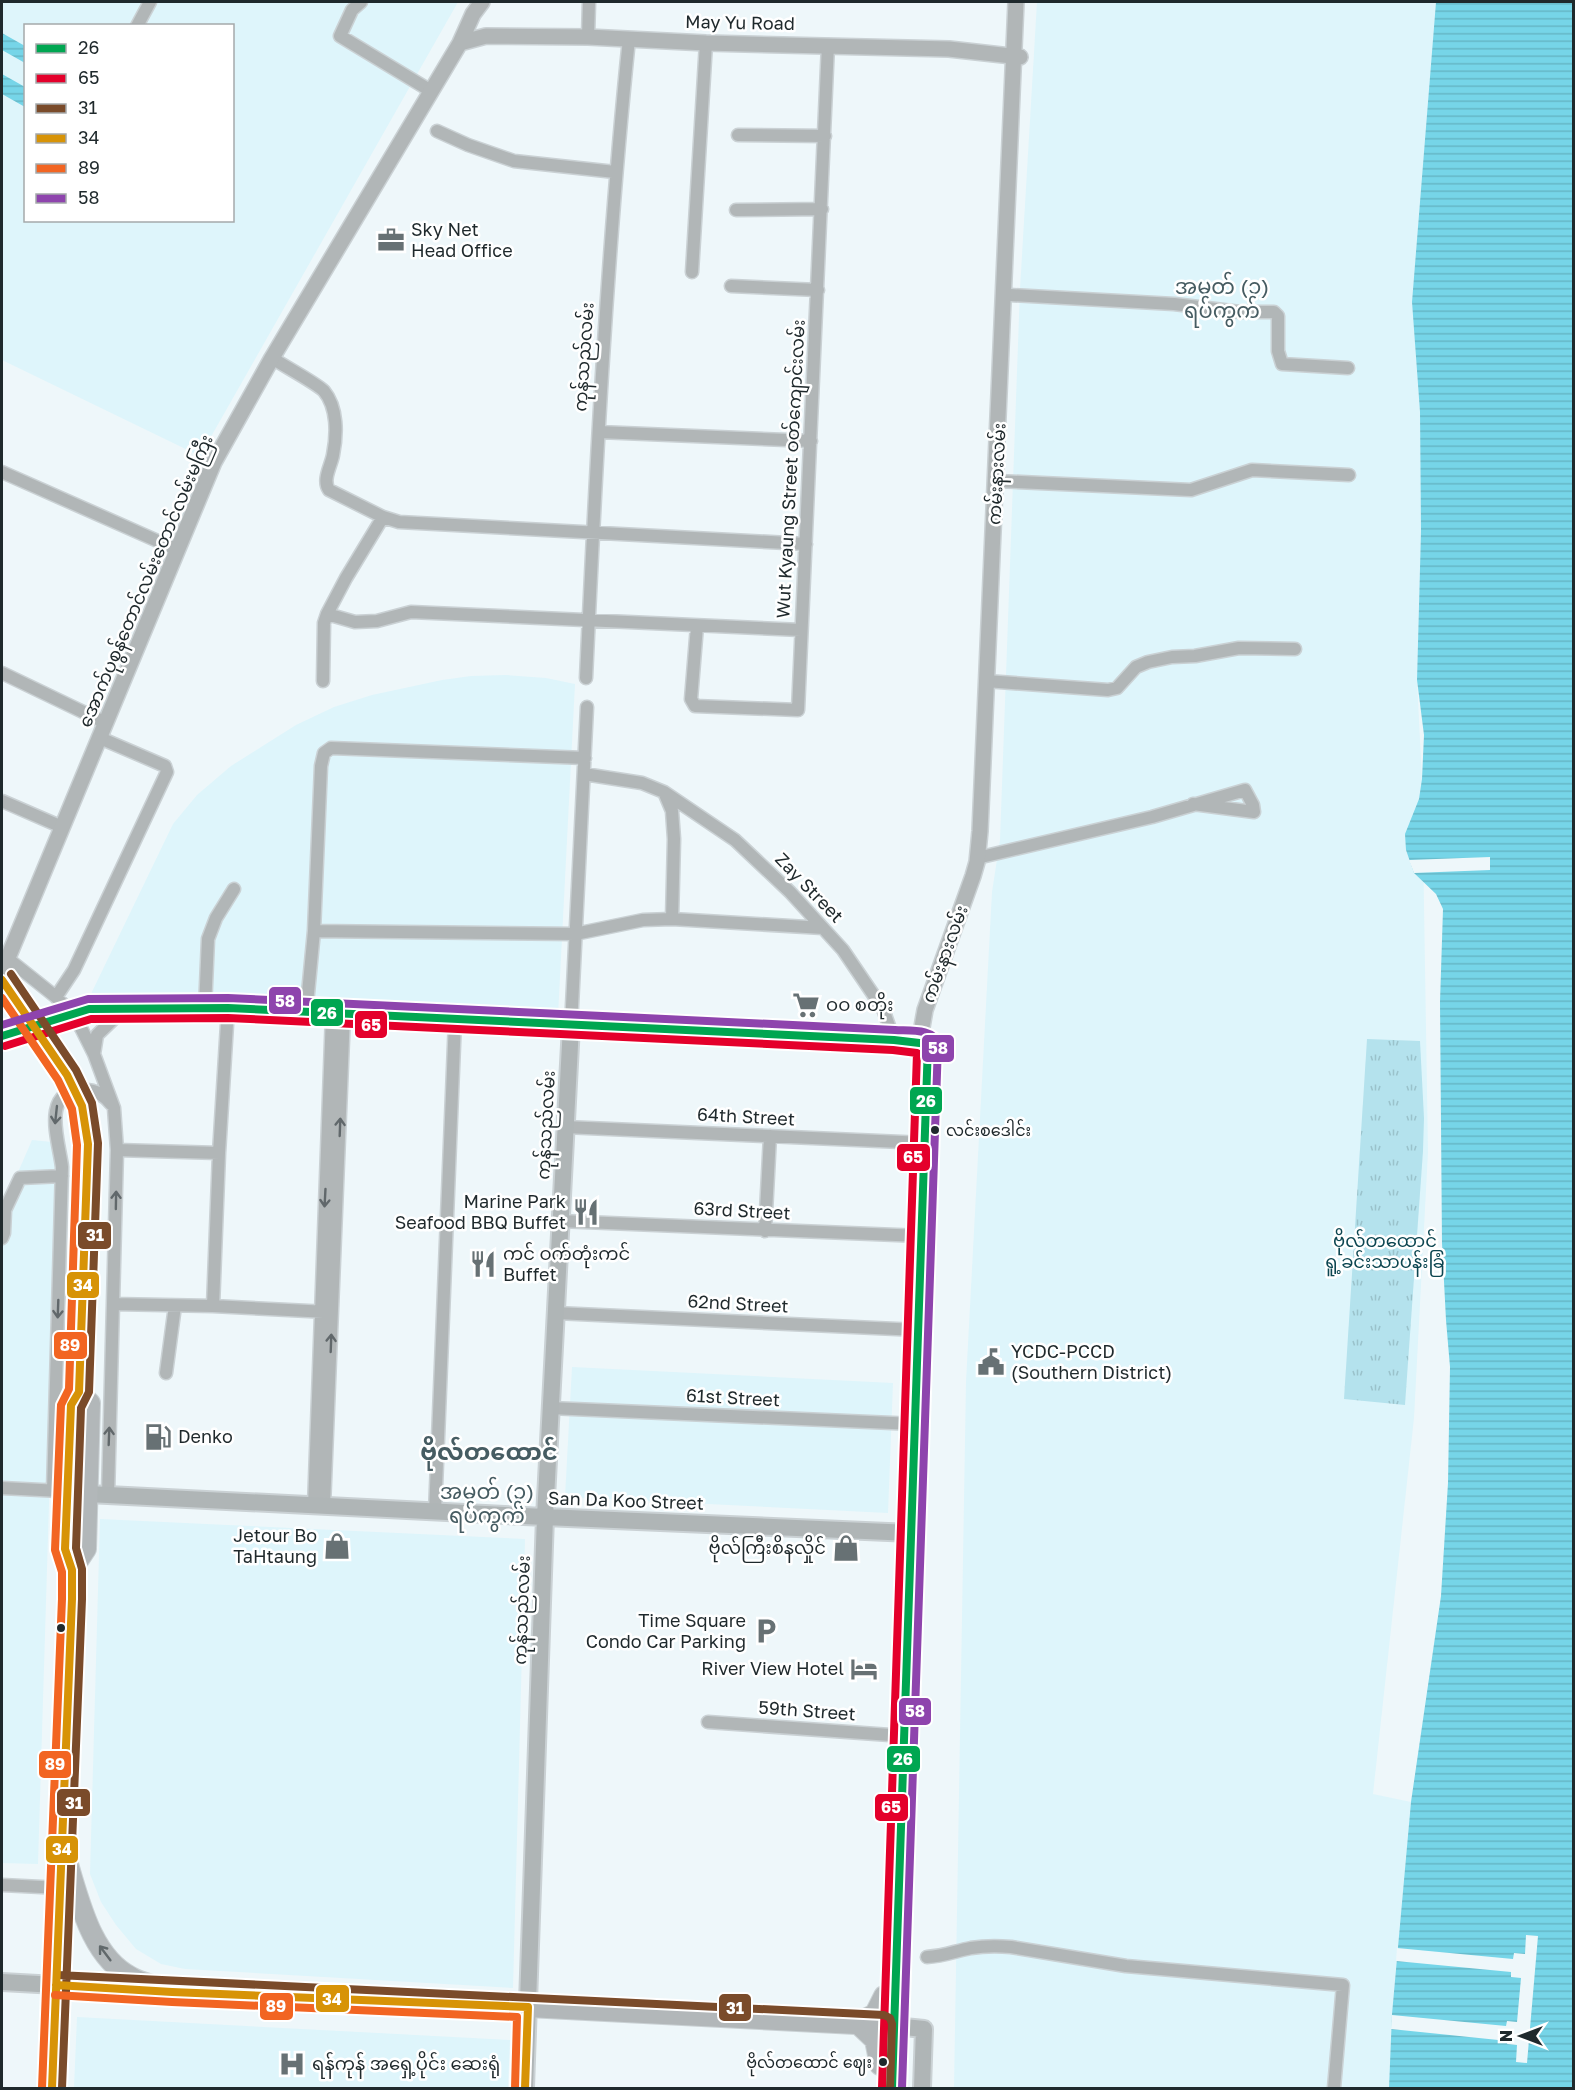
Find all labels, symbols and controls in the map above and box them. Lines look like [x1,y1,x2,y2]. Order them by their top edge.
street label: May Yu Road [685,10,795,34]
legend [24,24,234,222]
text: 26 [78,36,99,58]
text: 65 [78,66,99,88]
text: 31 [78,96,98,118]
text: 34 [78,126,100,148]
text: 89 [78,156,100,178]
text: 58 [78,186,99,208]
place label: Sky Net Head Office [411,218,513,261]
office icon: Sky Net Head Office [376,225,406,255]
district label: အမှတ် (၁) ရပ်ကွက် [1175,271,1269,328]
street label: ကုန်သည်လမ်း [567,302,603,413]
street label: Wut Kyaung Street ဝတ်ကျောင်းလမ်း [770,319,814,619]
street label: ကမ်းနားလမ်း [981,422,1015,526]
street label: အောက်ပုစွန်တောင်လမ်းတောင်လမ်းမကြီး [71,430,222,732]
street label: Zay Street [771,848,848,927]
street label: ကမ်းနားလမ်း [915,902,977,1007]
line badge: 58 [268,986,302,1015]
supermarket icon: ဝဝ စတိုး [791,990,821,1020]
text: 58 [275,991,295,1011]
place label: ဝဝ စတိုး [826,991,893,1020]
line badge: 26 [310,998,344,1027]
text: 26 [317,1003,337,1023]
line badge: 65 [354,1010,388,1039]
text: 65 [361,1015,381,1035]
line badge: 58 [921,1034,955,1063]
text: 58 [928,1038,948,1058]
street label: ကုန်သည်လမ်း [530,1070,564,1180]
line badge: 26 [909,1086,943,1115]
text: 26 [916,1091,936,1111]
street label: 64th Street [697,1102,796,1130]
one-way arrow [50,1105,61,1125]
one-way arrow [334,1117,345,1137]
place label: လင်းစဒေါင်း [946,1119,1031,1140]
marker: လင်းစဒေါင်း [929,1124,941,1136]
line badge: 65 [896,1143,931,1172]
text: 65 [903,1147,923,1167]
one-way arrow [319,1188,330,1208]
one-way arrow [110,1190,121,1210]
place label: Marine Park Seafood BBQ Buffet [395,1190,566,1233]
street label: 63rd Street [693,1196,791,1224]
restaurant icon: Marine Park Seafood BBQ Buffet [571,1197,601,1227]
line badge: 31 [77,1221,112,1250]
text: 31 [86,1225,104,1245]
park label: ဗိုလ်တထောင် ရူ့ခင်းသာပန်းခြံ [1325,1227,1445,1277]
place label: ကင် ဝက်တုံးကင် Buffet [503,1241,630,1285]
restaurant icon: ကင် ဝက်တုံးကင် Buffet [468,1249,498,1279]
line badge: 34 [66,1271,100,1299]
text: 34 [73,1275,93,1295]
street label: 62nd Street [687,1289,789,1317]
one-way arrow [52,1299,64,1319]
line badge: 89 [53,1331,88,1360]
one-way arrow [325,1333,337,1353]
text: 89 [60,1335,80,1355]
place label: YCDC-PCCD (Southern District) [1011,1340,1172,1383]
public building icon: YCDC-PCCD (Southern District) [976,1347,1006,1377]
street label: 61st Street [685,1384,781,1410]
fuel station icon: Denko [143,1422,173,1452]
place label: Denko [178,1425,233,1447]
one-way arrow [104,1427,115,1447]
district label: ဗိုလ်တထောင် [420,1436,558,1471]
district label: အမှတ် (၃) ရပ်ကွက် [440,1476,534,1533]
street label: San Da Koo Street [548,1486,704,1514]
place label: Jetour Bo TaHtaung [233,1524,317,1567]
shop icon: Jetour Bo TaHtaung [322,1531,352,1561]
shop icon: ဗိုလ်ကြီးစိနလှိုင် [831,1533,861,1563]
place label: ဗိုလ်ကြီးစိနလှိုင် [709,1534,826,1563]
street label: ကုန်သည်လမ်း [507,1555,539,1665]
place label: Time Square Condo Car Parking [586,1609,746,1652]
parking icon: Time Square Condo Car Parking [751,1616,781,1646]
unlabelled marker [55,1622,67,1634]
hotel icon: River View Hotel [849,1654,879,1684]
place label: River View Hotel [701,1657,844,1679]
street label: 59th Street [758,1696,856,1724]
line badge: 58 [898,1697,932,1726]
text: 58 [905,1701,925,1721]
line badge: 26 [886,1745,921,1773]
text: 26 [893,1749,913,1769]
line badge: 89 [38,1750,72,1779]
text: 89 [45,1754,65,1774]
line badge: 31 [56,1788,91,1817]
text: 31 [65,1793,83,1813]
line badge: 65 [874,1793,909,1822]
text: 65 [881,1797,901,1817]
line badge: 34 [45,1835,79,1864]
text: 34 [52,1839,72,1859]
one-way arrow [99,1946,111,1962]
line badge: 34 [315,1984,350,2013]
text: 34 [322,1989,342,2009]
line badge: 89 [259,1992,294,2021]
line badge: 31 [718,1993,752,2022]
text: 89 [266,1996,286,2016]
text: 31 [726,1998,744,2018]
north arrow [1491,2006,1551,2066]
text: N [1496,2030,1516,2042]
hospital icon: ရန်ကုန် အရှေ့ပိုင်း ဆေးရုံ [277,2049,307,2079]
place label: ရန်ကုန် အရှေ့ပိုင်း ဆေးရုံ [312,2050,500,2079]
place label: ဗိုလ်တထောင် ဈေး [746,2051,872,2077]
marker: ဗိုလ်တထောင် ဈေး [877,2056,889,2068]

